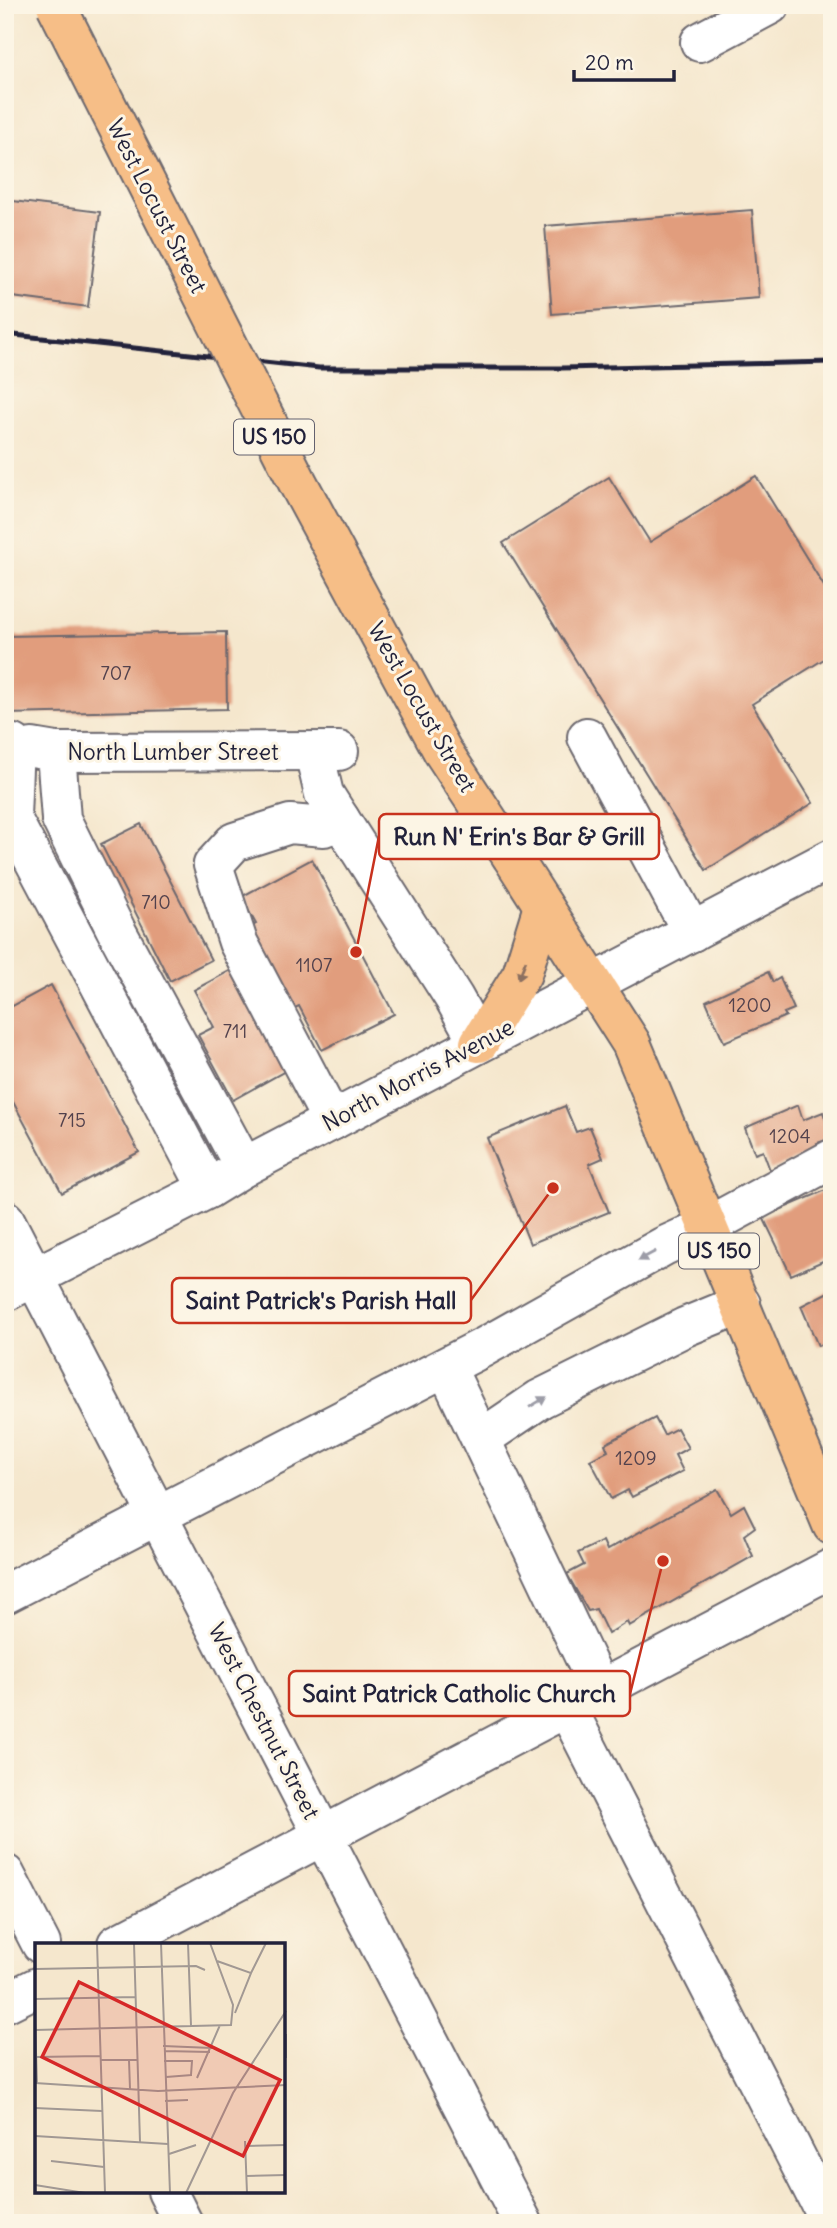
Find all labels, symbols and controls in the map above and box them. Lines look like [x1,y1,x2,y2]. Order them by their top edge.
scale bar [574,38,674,82]
text: 20 m [585,49,634,76]
street label: West Locust Street [101,114,214,298]
road number: US 150 [234,420,314,454]
street label: West Locust Street [362,617,483,797]
house number: 707 [101,661,131,685]
street label: North Lumber Street [67,737,279,766]
callout: Run N' Erin's Bar & Grill [379,814,659,859]
text: Run N' Erin's Bar & Grill [393,821,645,851]
house number: 710 [141,890,171,914]
house number: 1107 [296,953,332,977]
one-way arrow [516,960,527,981]
house number: 1200 [729,993,771,1017]
street label: North Morris Avenue [317,1012,519,1137]
house number: 711 [223,1019,247,1043]
house number: 715 [58,1108,86,1132]
house number: 1204 [769,1124,811,1148]
road number: US 150 [679,1234,759,1268]
one-way arrow [637,1250,657,1262]
callout: Saint Patrick's Parish Hall [172,1278,471,1323]
text: Saint Patrick's Parish Hall [186,1285,456,1315]
one-way arrow [528,1396,547,1408]
house number: 1209 [615,1446,657,1470]
street label: West Chestnut Street [202,1618,327,1824]
callout: Saint Patrick Catholic Church [289,1671,630,1716]
text: Saint Patrick Catholic Church [302,1678,616,1708]
inset map [35,1943,285,2193]

